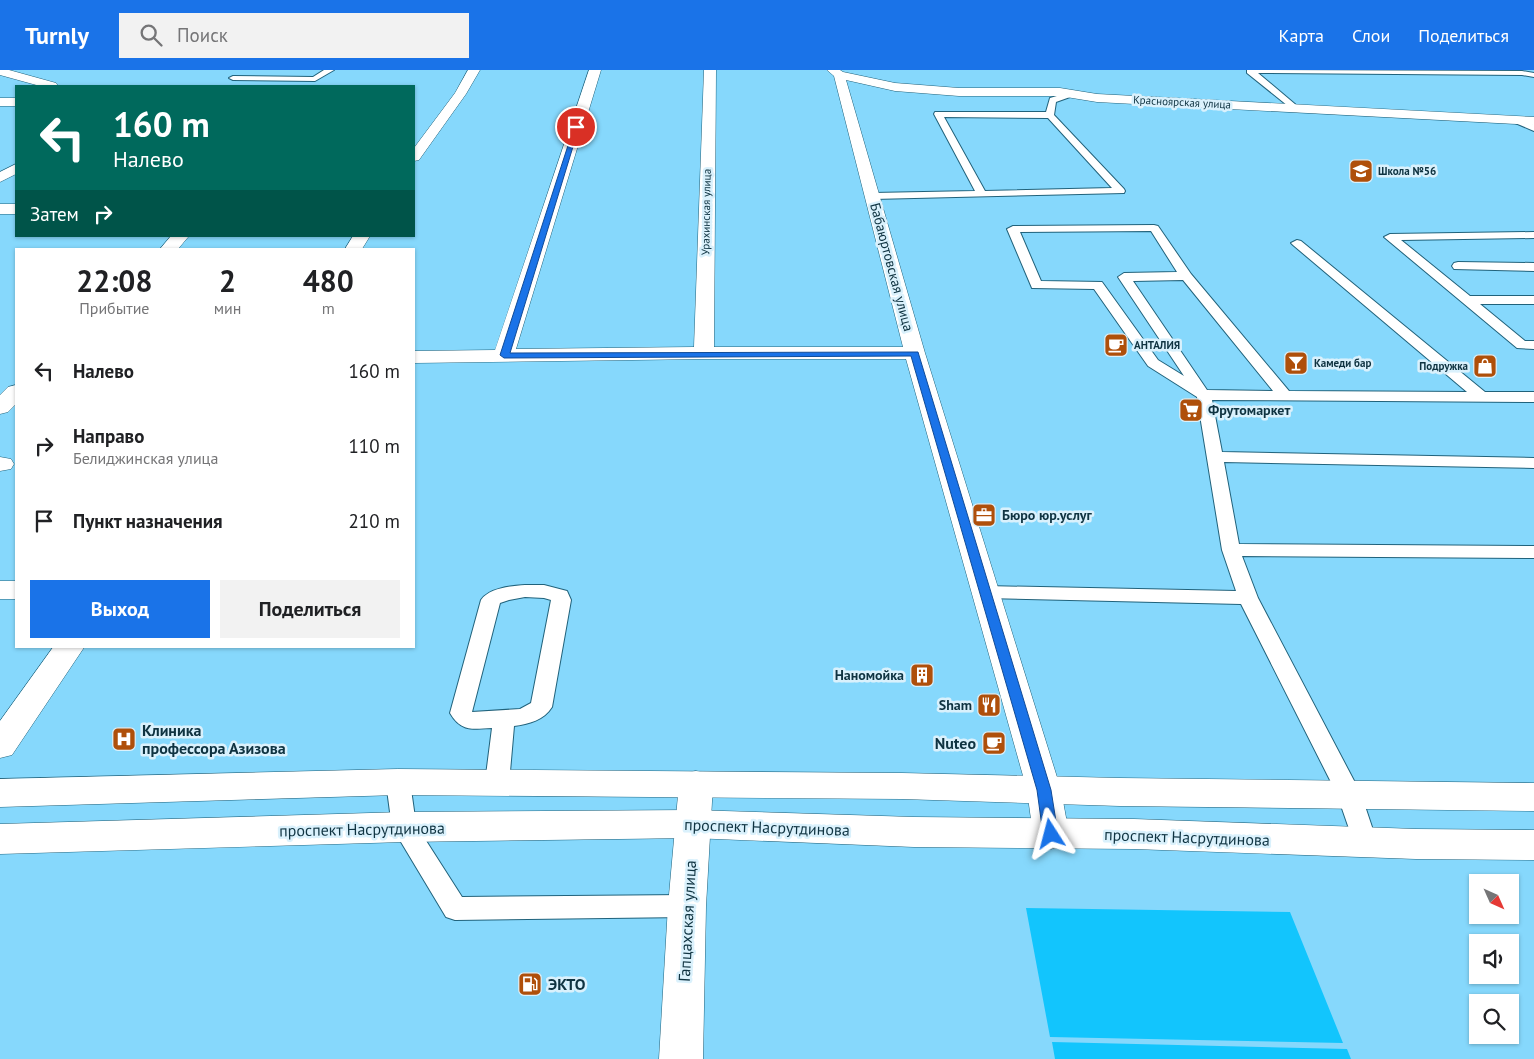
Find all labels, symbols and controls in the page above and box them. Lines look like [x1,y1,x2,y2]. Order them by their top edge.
search box [119,13,469,58]
text: Turnly [25,20,89,51]
icon: search [137,21,165,49]
text: Поиск [177,23,228,47]
text: Карта [1279,24,1324,47]
text: Слои [1352,24,1390,47]
text: Поделиться [1418,24,1509,47]
street label: Красноярская улица [1133,92,1231,112]
text: 160 m [113,101,210,147]
icon: left [30,105,95,170]
pin [555,106,597,148]
icon: arrive [562,113,590,141]
text: Налево [113,145,184,173]
school or university icon: Школа №56 [1348,158,1374,184]
place label: Школа №56 [1378,164,1436,178]
street label: Урахинская улица [698,169,714,255]
icon: right [89,200,117,228]
street label: Бабаюртовская улица [866,201,918,333]
text: Затем [30,202,79,226]
text: 22:08 [76,261,152,300]
text: 2 [219,261,236,300]
text: 480 [303,261,354,300]
text: Прибытие [79,298,150,318]
text: мин [214,298,241,318]
text: m [322,298,335,318]
cafe icon: АНТАЛИЯ [1103,332,1129,358]
place label: АНТАЛИЯ [1134,338,1180,352]
bar icon: Камеди бар [1283,350,1309,376]
shop icon: Подружка [1472,353,1498,379]
place label: Камеди бар [1314,356,1371,370]
icon: left [30,357,58,385]
text: Налево [73,359,134,383]
text: 160 m [348,359,400,383]
place label: Подружка [1419,359,1468,373]
supermarket icon: Фрутомаркет [1178,397,1204,423]
place label: Фрутомаркет [1208,401,1290,419]
text: Направо [73,424,144,448]
icon: right [30,432,58,460]
text: 110 m [348,434,400,458]
text: Белиджинская улица [73,448,218,468]
office icon: Бюро юр.услуг [971,502,997,528]
place label: Бюро юр.услуг [1002,506,1093,524]
icon: arrive [30,507,58,535]
text: Пункт назначения [73,509,223,533]
text: 210 m [348,509,400,533]
button: Выход [30,580,210,638]
button: Поделиться [220,580,400,638]
building icon: Наномойка [909,662,935,688]
place label: Наномойка [835,666,904,684]
restaurant icon: Sham [976,692,1002,718]
place label: Sham [939,696,972,714]
place label: Клиника профессора Азизова [142,720,286,758]
hospital icon: Клиника профессора Азизова [111,726,137,752]
cafe icon: Nuteo [981,730,1007,756]
place label: Nuteo [935,733,976,753]
position arrow [1024,807,1076,859]
street label: проспект Насрутдинова [684,814,850,840]
street label: проспект Насрутдинова [279,818,445,840]
street label: проспект Насрутдинова [1104,824,1270,850]
street label: Гапцахская улица [674,860,700,982]
north arrow [1469,874,1519,924]
map controls [1469,874,1519,1044]
button: sound [1469,934,1519,984]
fuel station icon: ЭКТО [517,971,543,997]
place label: ЭКТО [548,974,586,994]
button: search [1469,994,1519,1044]

